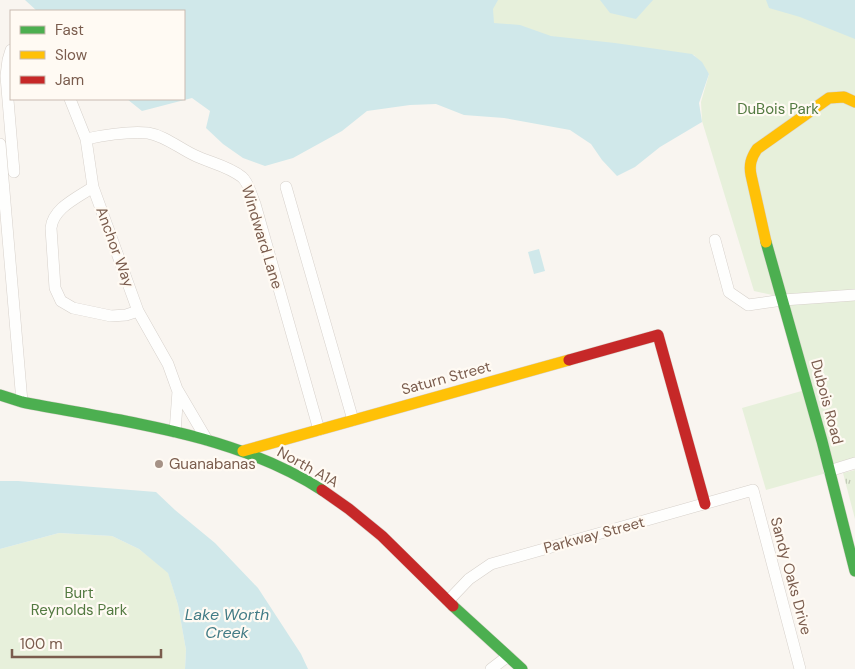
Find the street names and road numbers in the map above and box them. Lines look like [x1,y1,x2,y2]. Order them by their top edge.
street label: Windward Lane [237,183,287,291]
street label: Anchor Way [91,204,139,291]
street label: Saturn Street [399,356,493,400]
street label: Dubois Road [806,357,848,447]
street label: North A1A [274,442,342,492]
street label: Parkway Street [541,512,647,558]
street label: Sandy Oaks Drive [766,515,816,637]

